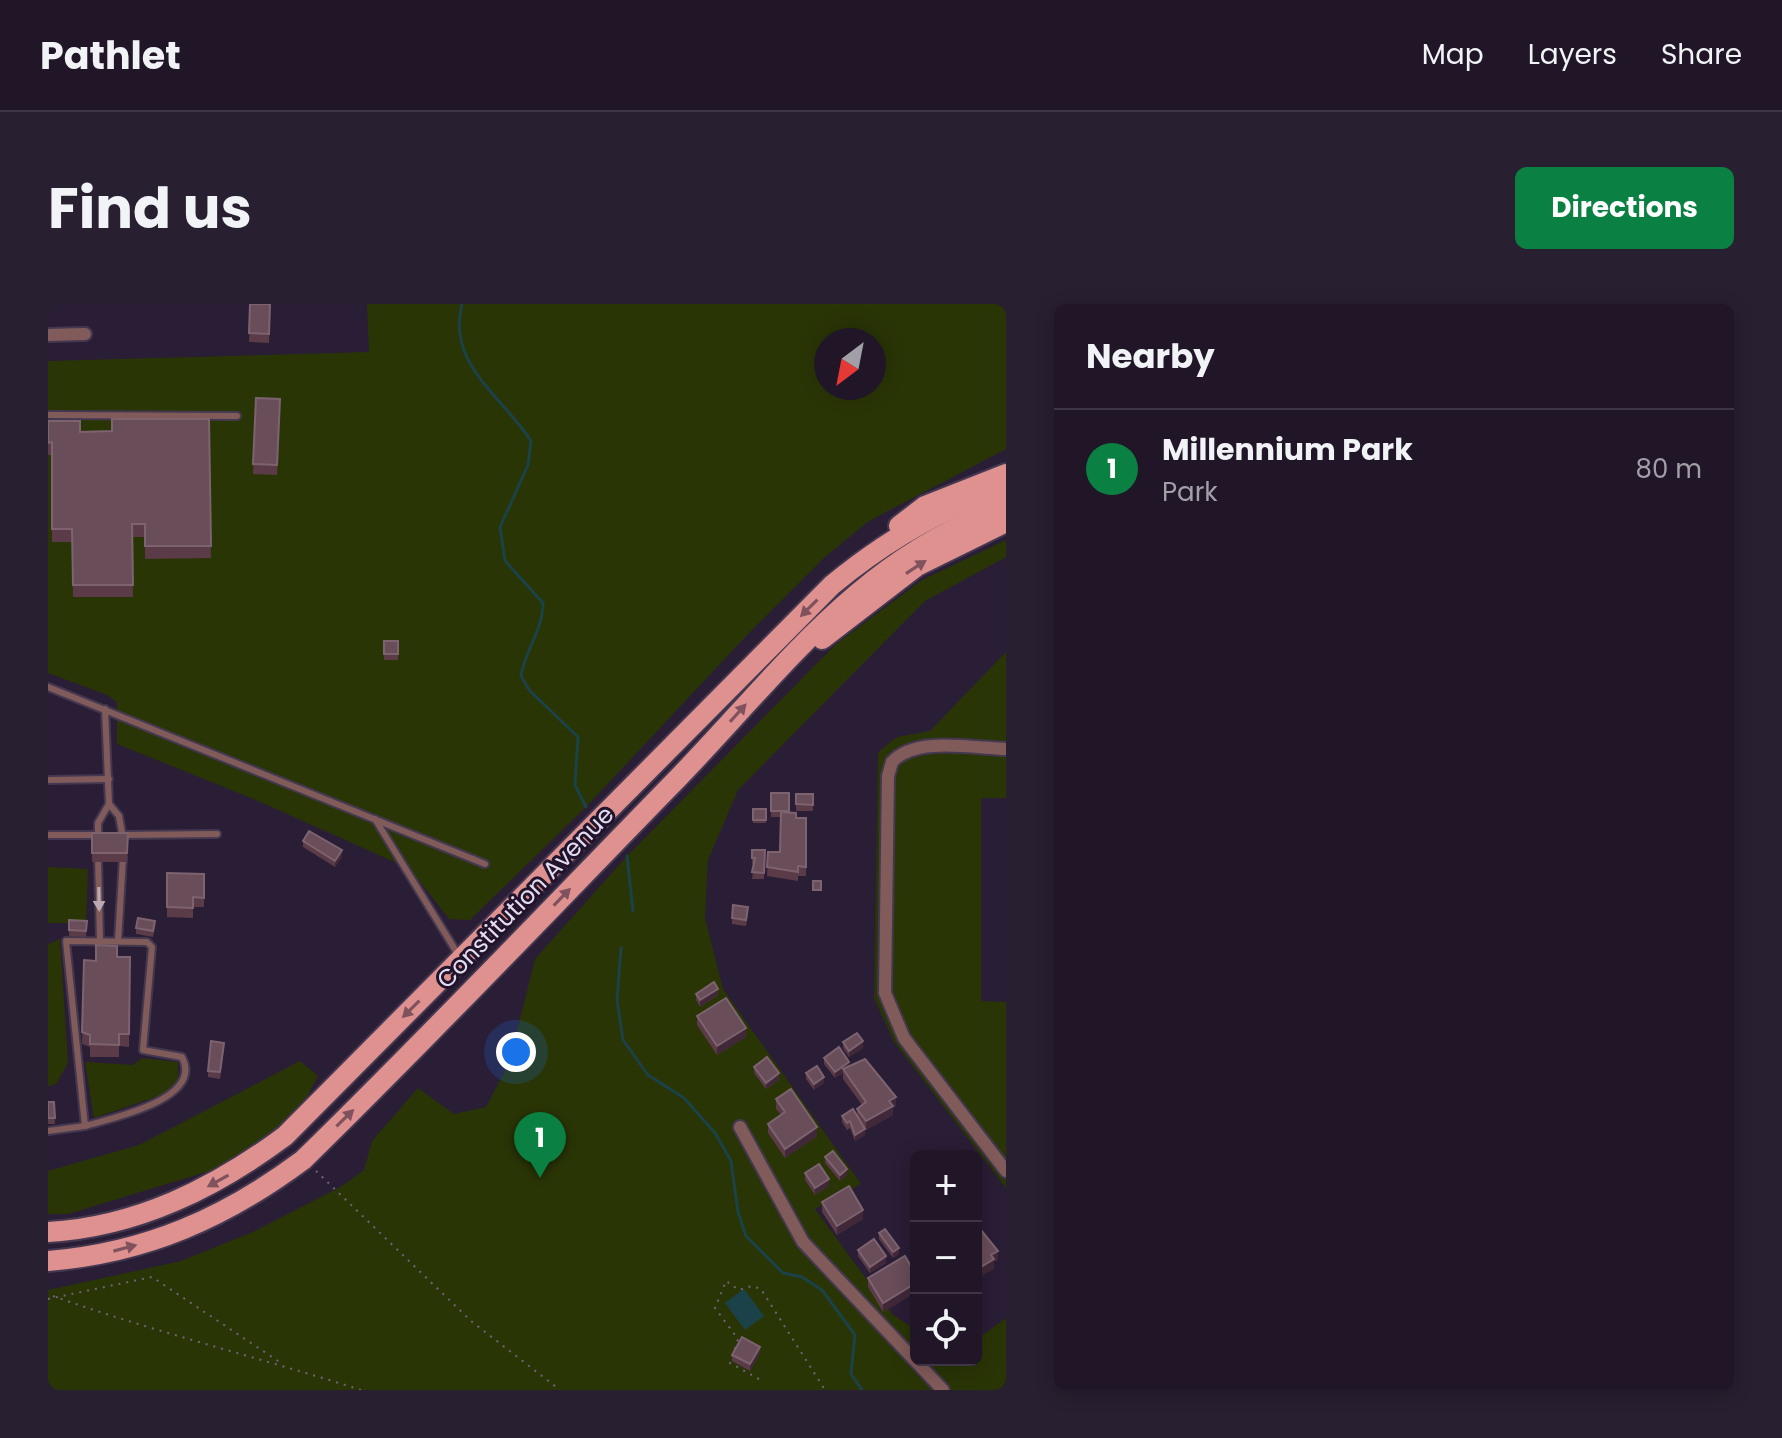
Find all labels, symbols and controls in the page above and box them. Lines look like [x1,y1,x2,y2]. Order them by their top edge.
text: Pathlet [40,29,181,82]
text: Map [1422,35,1484,74]
text: Layers [1528,35,1617,74]
text: Share [1661,35,1742,74]
button: Directions [1515,167,1734,249]
text: Find us [48,169,252,248]
north arrow [814,328,886,400]
text: Nearby [1086,332,1215,380]
text: Millennium Park [1162,428,1413,471]
text: 1 [1107,451,1117,487]
text: 80 m [1636,451,1702,487]
text: Park [1162,474,1218,510]
one-way arrow [905,560,926,575]
one-way arrow [800,598,819,617]
one-way arrow [728,704,746,723]
street label: Constitution Avenue [429,798,621,996]
one-way arrow [93,887,105,912]
one-way arrow [552,888,570,907]
one-way arrow [402,999,421,1018]
your location [496,1032,536,1072]
one-way arrow [335,1110,354,1128]
pin: 1 [514,1112,566,1178]
map controls [910,1150,982,1366]
button: + [910,1150,982,1222]
one-way arrow [207,1174,229,1188]
button: − [910,1222,982,1294]
one-way arrow [112,1242,137,1254]
button: locate [910,1294,982,1366]

